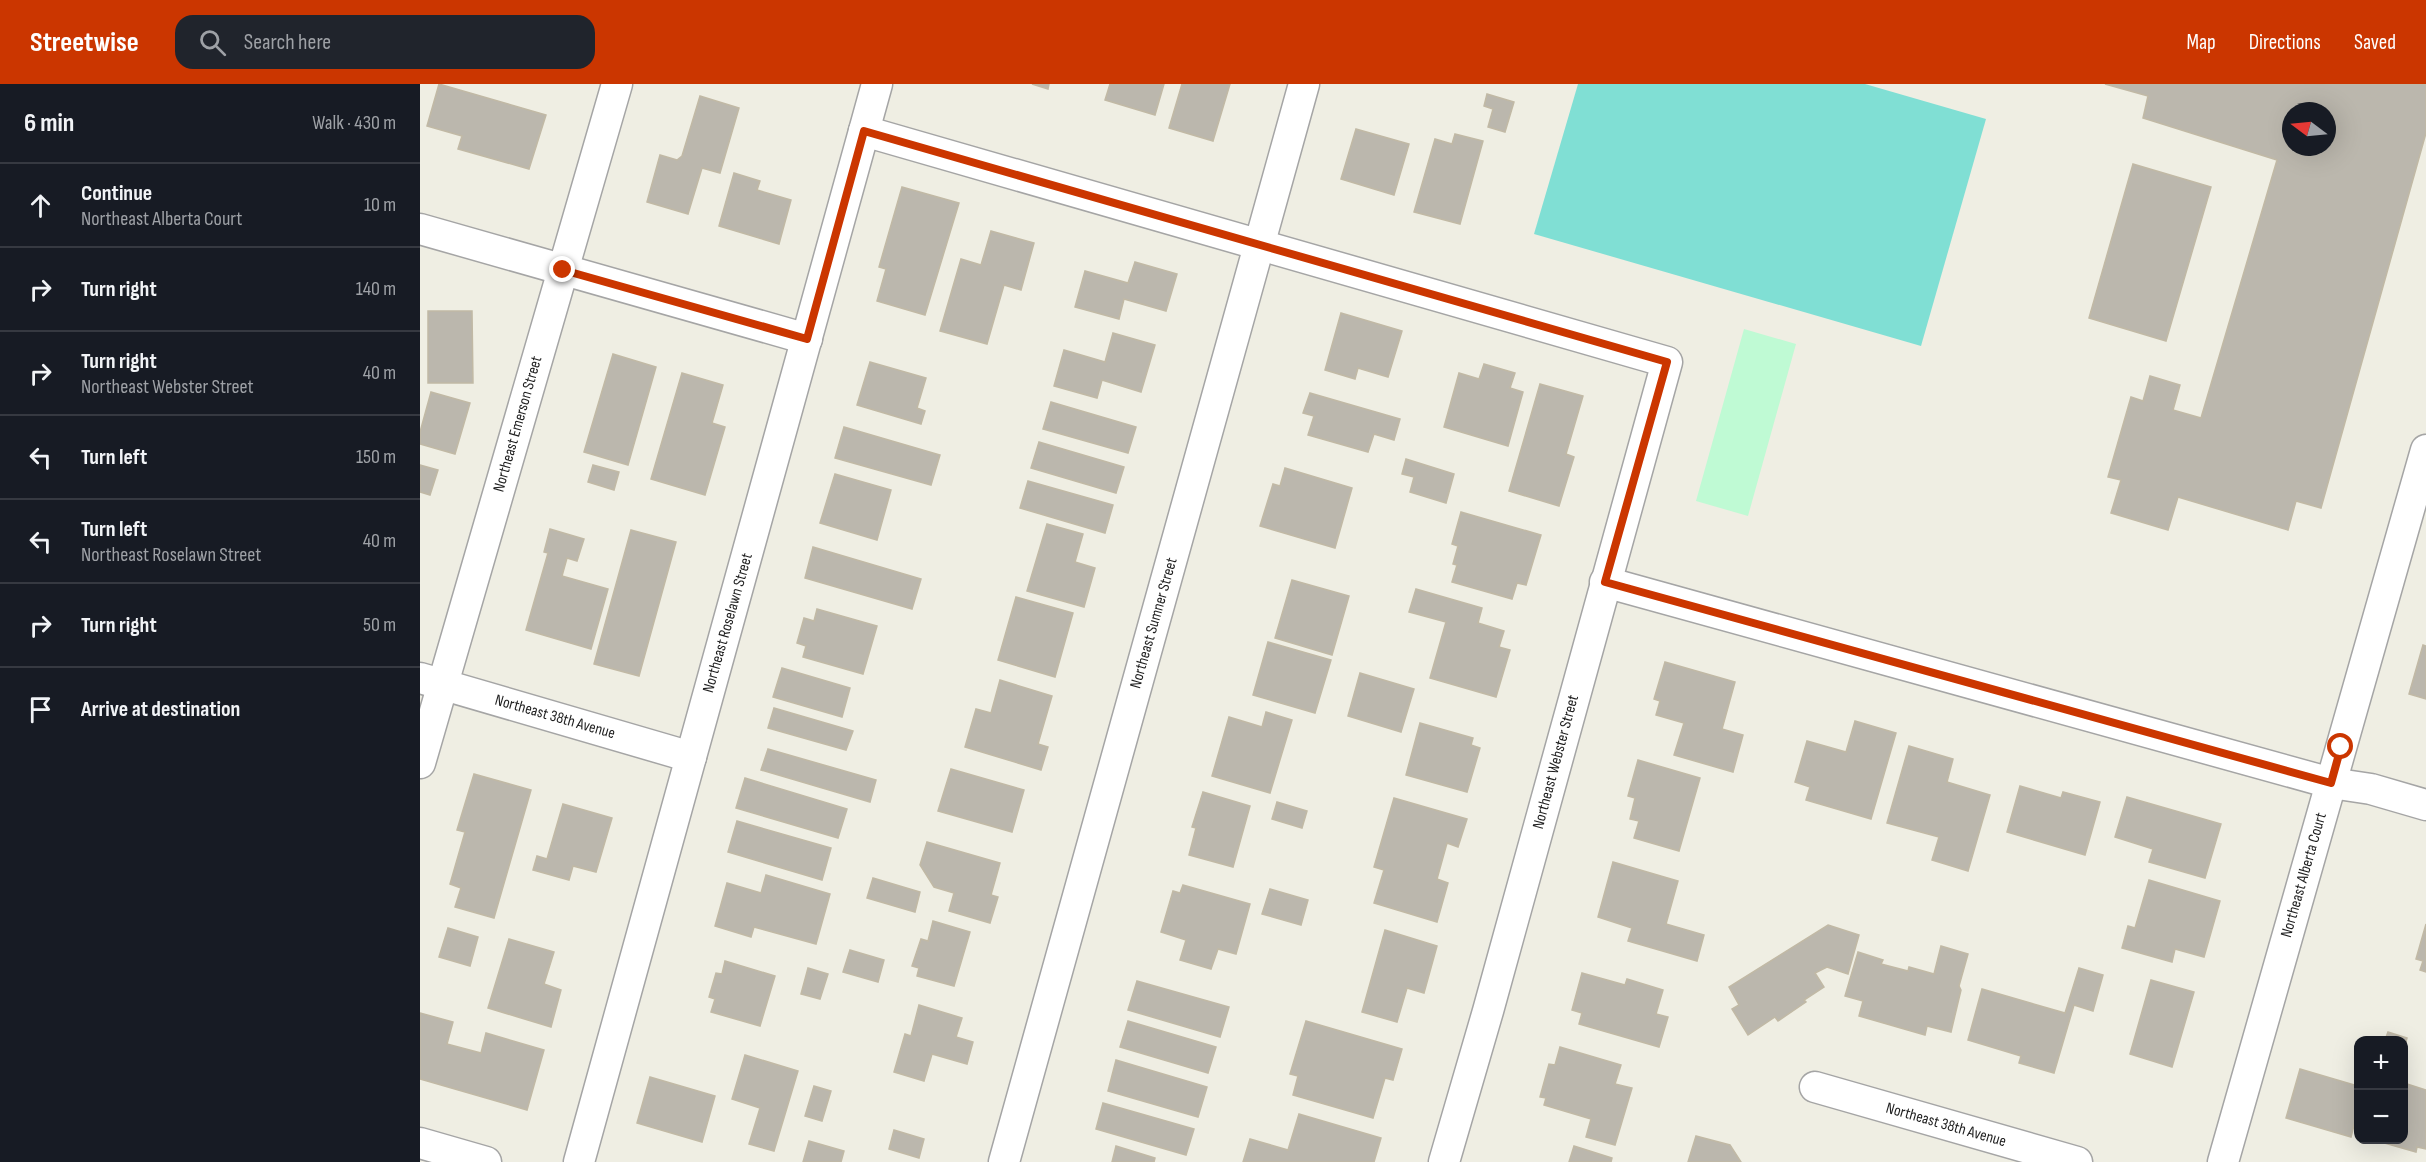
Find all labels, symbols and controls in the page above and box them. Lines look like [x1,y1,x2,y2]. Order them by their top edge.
search box [175,15,595,69]
text: Streetwise [30,26,139,59]
icon: search [196,26,229,59]
text: Search here [244,29,331,56]
text: Map [2186,30,2216,55]
text: Directions [2249,30,2321,55]
text: Saved [2354,30,2396,55]
north arrow [2282,102,2336,156]
text: 6 min [24,108,74,139]
text: Walk · 430 m [312,111,396,135]
text: Continue [81,180,152,207]
icon: ahead [24,189,57,222]
text: 10 m [364,193,396,217]
text: Northeast Alberta Court [81,207,242,231]
route end [549,256,575,282]
icon: right [24,273,57,306]
text: Turn right [81,276,157,303]
text: 140 m [356,277,396,301]
text: Turn right [81,348,157,375]
street label: Northeast Emerson Street [490,354,546,494]
icon: right [24,357,57,390]
text: 40 m [363,361,396,385]
text: Northeast Webster Street [81,375,254,399]
icon: left [24,441,57,474]
text: Turn left [81,444,147,471]
text: 150 m [356,445,396,469]
text: Turn left [81,516,147,543]
icon: left [24,525,57,558]
text: 40 m [363,529,396,553]
text: Northeast Roselawn Street [81,543,261,567]
street label: Northeast Roselawn Street [699,551,757,695]
street label: Northeast Sumner Street [1126,555,1182,691]
icon: right [24,609,57,642]
text: Turn right [81,612,157,639]
text: 50 m [363,613,396,637]
street label: Northeast 38th Avenue [493,691,617,743]
icon: arrive [24,693,57,726]
street label: Northeast Webster Street [1529,693,1583,831]
text: Arrive at destination [81,696,240,723]
route start [2327,733,2353,759]
street label: Northeast Alberta Court [2277,810,2331,940]
map controls [2354,1036,2408,1144]
button: + [2354,1036,2408,1090]
button: − [2354,1090,2408,1144]
street label: Northeast 38th Avenue [1884,1099,2008,1151]

